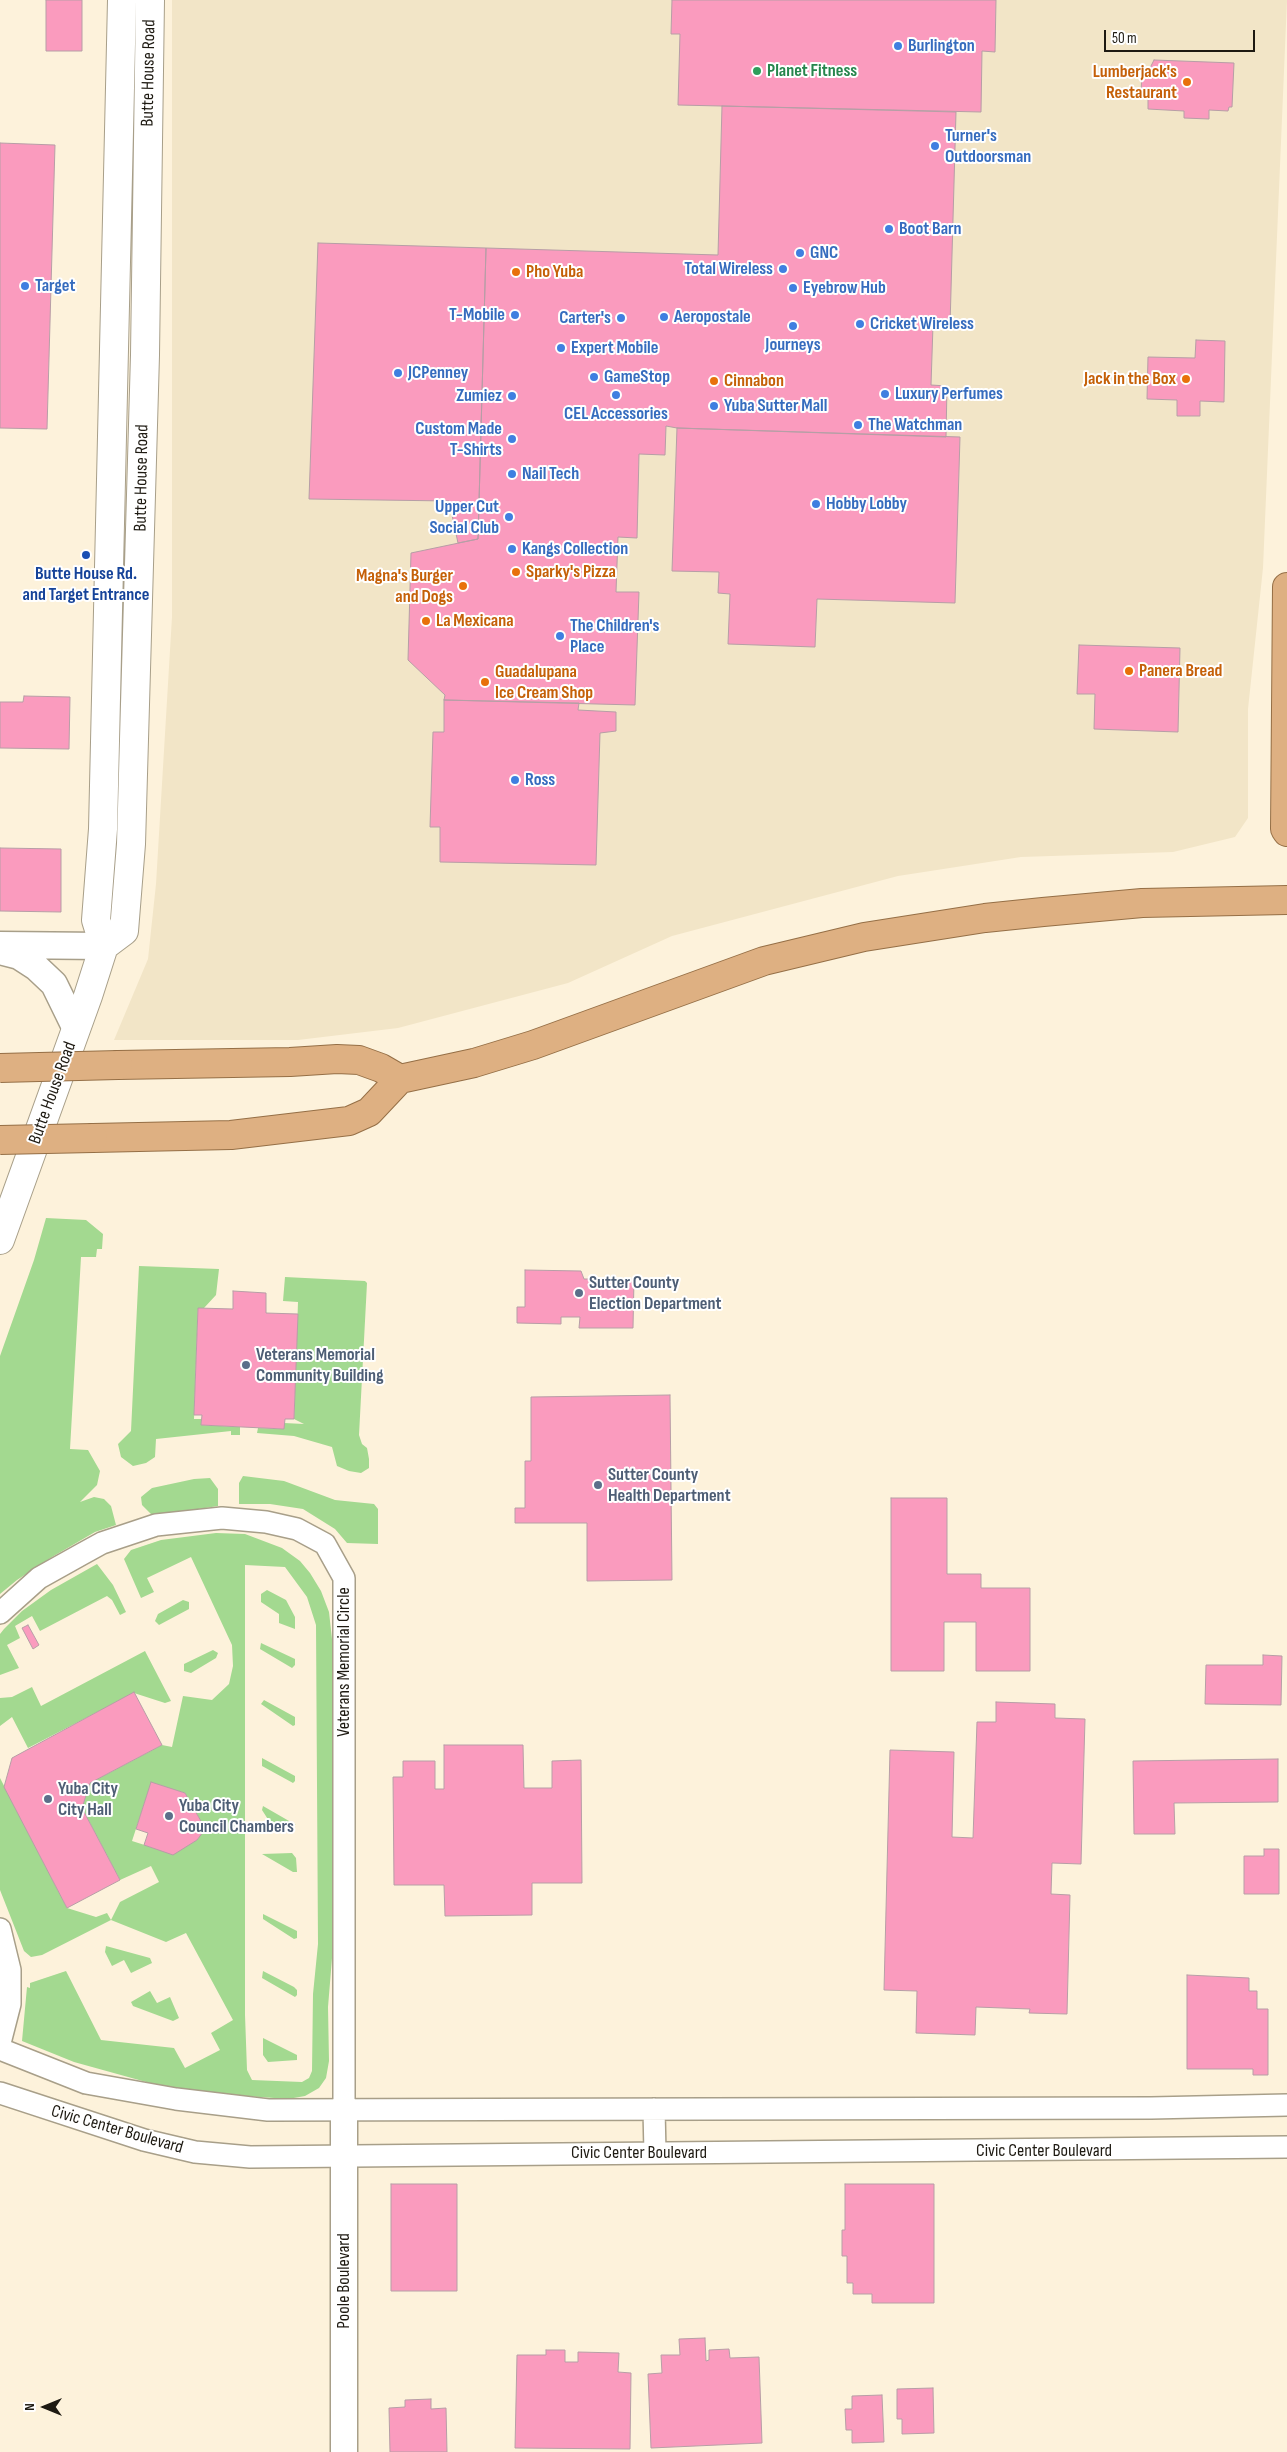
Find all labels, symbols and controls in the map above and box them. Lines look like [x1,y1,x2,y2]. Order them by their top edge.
street label: Butte House Road [137,19,161,127]
scale bar [1107,20,1258,52]
text: 50 m [1112,29,1137,48]
place label: Burlington [908,35,975,57]
marker: Burlington [892,40,904,52]
place label: Planet Fitness [767,60,857,82]
place label: Lumberjack's Restaurant [1093,61,1177,104]
marker: Planet Fitness [751,65,763,77]
marker: Lumberjack's Restaurant [1181,76,1193,88]
place label: Turner's Outdoorsman [945,125,1031,168]
marker: Turner's Outdoorsman [929,140,941,152]
place label: Boot Barn [899,218,962,240]
marker: Boot Barn [883,223,895,235]
place label: GNC [810,242,838,264]
marker: GNC [794,247,806,259]
place label: Total Wireless [684,258,773,280]
place label: Pho Yuba [526,261,583,283]
marker: Total Wireless [777,263,789,275]
marker: Pho Yuba [510,266,522,278]
place label: Target [35,275,75,297]
place label: Eyebrow Hub [803,277,886,299]
marker: Target [19,280,31,292]
marker: Eyebrow Hub [787,282,799,294]
place label: T-Mobile [449,304,505,326]
place label: Aeropostale [674,306,751,328]
place label: Carter's [559,307,611,329]
marker: T-Mobile [509,309,521,321]
marker: Aeropostale [658,311,670,323]
marker: Carter's [615,312,627,324]
place label: Cricket Wireless [870,313,974,335]
marker: Cricket Wireless [854,318,866,330]
marker: Journeys [787,320,799,332]
place label: Journeys [765,334,821,356]
place label: Expert Mobile [571,337,658,359]
marker: Expert Mobile [555,342,567,354]
place label: JCPenney [408,362,468,384]
place label: GameStop [604,366,670,388]
marker: JCPenney [392,367,404,379]
place label: Jack in the Box [1084,368,1176,390]
place label: Cinnabon [724,370,784,392]
marker: GameStop [588,371,600,383]
marker: Jack in the Box [1180,373,1192,385]
marker: Cinnabon [708,375,720,387]
place label: Luxury Perfumes [895,383,1003,405]
place label: Zumiez [456,385,502,407]
marker: Luxury Perfumes [879,388,891,400]
marker: CEL Accessories [610,389,622,401]
marker: Zumiez [506,390,518,402]
place label: Yuba Sutter Mall [724,395,827,417]
marker: Yuba Sutter Mall [708,400,720,412]
place label: CEL Accessories [564,403,668,425]
place label: The Watchman [868,414,962,436]
place label: Custom Made T-Shirts [415,418,502,460]
marker: The Watchman [852,419,864,431]
street label: Butte House Road [130,424,154,532]
marker: Custom Made T-Shirts [506,433,518,445]
place label: Nail Tech [522,463,579,485]
marker: Nail Tech [506,468,518,480]
place label: Hobby Lobby [826,493,907,515]
place label: Upper Cut Social Club [429,496,499,538]
marker: Hobby Lobby [810,498,822,510]
marker: Upper Cut Social Club [503,511,515,523]
place label: Kangs Collection [522,538,628,560]
marker: Kangs Collection [506,543,518,555]
marker: Butte House Rd. and Target Entrance [80,549,92,561]
place label: Sparky's Pizza [526,561,616,583]
place label: Butte House Rd. and Target Entrance [23,563,149,606]
place label: Magna's Burger and Dogs [356,565,453,608]
marker: Sparky's Pizza [510,566,522,578]
marker: Magna's Burger and Dogs [457,580,469,592]
place label: La Mexicana [436,610,514,632]
marker: La Mexicana [420,615,432,627]
place label: The Children's Place [570,615,659,658]
marker: The Children's Place [554,630,566,642]
place label: Panera Bread [1139,660,1222,682]
place label: Guadalupana Ice Cream Shop [495,661,593,704]
marker: Panera Bread [1123,665,1135,677]
marker: Guadalupana Ice Cream Shop [479,676,491,688]
place label: Ross [525,769,555,791]
marker: Ross [509,774,521,786]
street label: Butte House Road [25,1039,81,1147]
place label: Sutter County Election Department [589,1272,722,1315]
marker: Sutter County Election Department [573,1287,585,1299]
place label: Veterans Memorial Community Building [256,1344,384,1386]
marker: Veterans Memorial Community Building [240,1359,252,1371]
place label: Sutter County Health Department [608,1464,731,1506]
marker: Sutter County Health Department [592,1479,604,1491]
street label: Veterans Memorial Circle [333,1587,355,1737]
place label: Yuba City City Hall [58,1778,118,1820]
marker: Yuba City City Hall [42,1793,54,1805]
place label: Yuba City Council Chambers [179,1795,294,1838]
marker: Yuba City Council Chambers [163,1810,175,1822]
street label: Civic Center Boulevard [49,2101,185,2159]
street label: Civic Center Boulevard [976,2140,1112,2162]
street label: Civic Center Boulevard [571,2142,707,2164]
street label: Poole Boulevard [333,2233,355,2329]
north arrow [20,2382,70,2432]
text: N [21,2403,38,2411]

